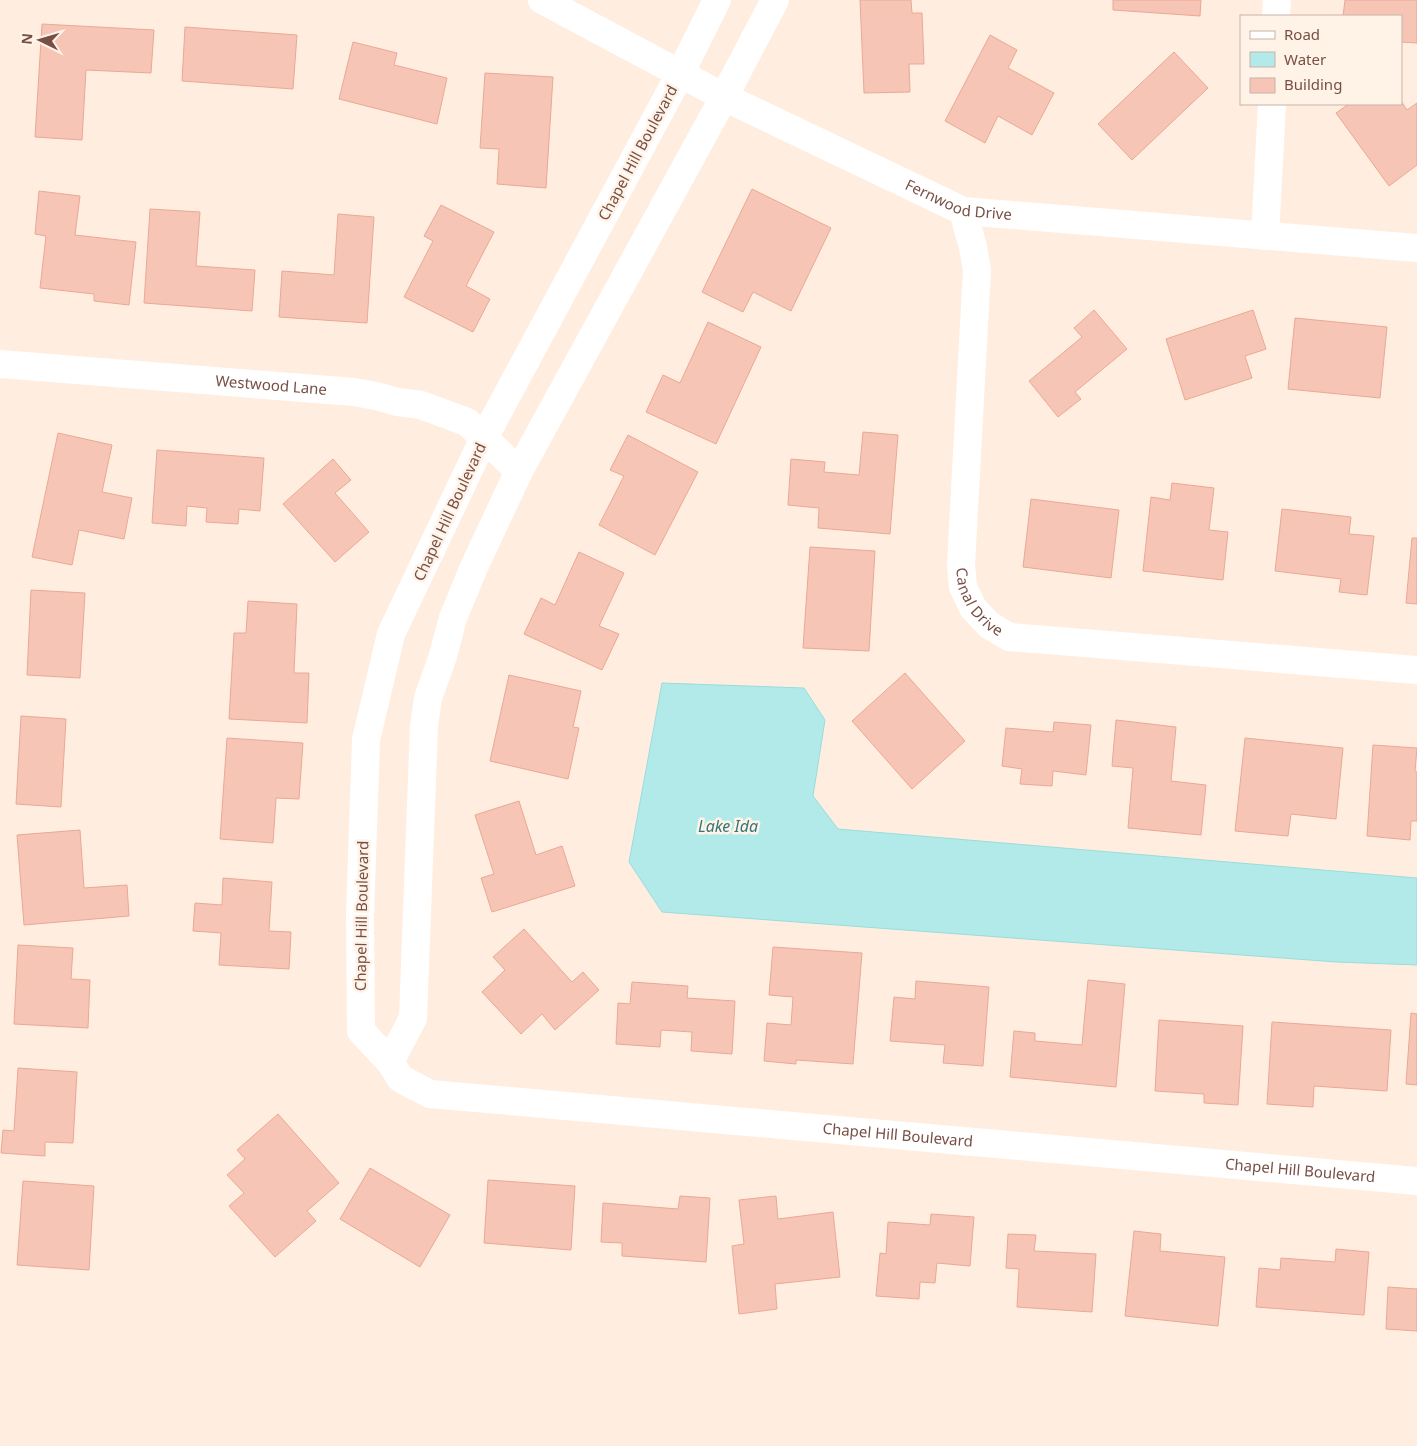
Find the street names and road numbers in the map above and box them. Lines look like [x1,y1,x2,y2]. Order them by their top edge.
street label: Chapel Hill Boulevard [593,81,681,224]
street label: Fernwood Drive [902,174,1013,224]
street label: Westwood Lane [215,370,328,399]
street label: Chapel Hill Boulevard [408,439,490,584]
street label: Canal Drive [952,567,1007,640]
street label: Chapel Hill Boulevard [350,841,372,991]
street label: Chapel Hill Boulevard [822,1118,974,1151]
street label: Chapel Hill Boulevard [1224,1153,1376,1186]

